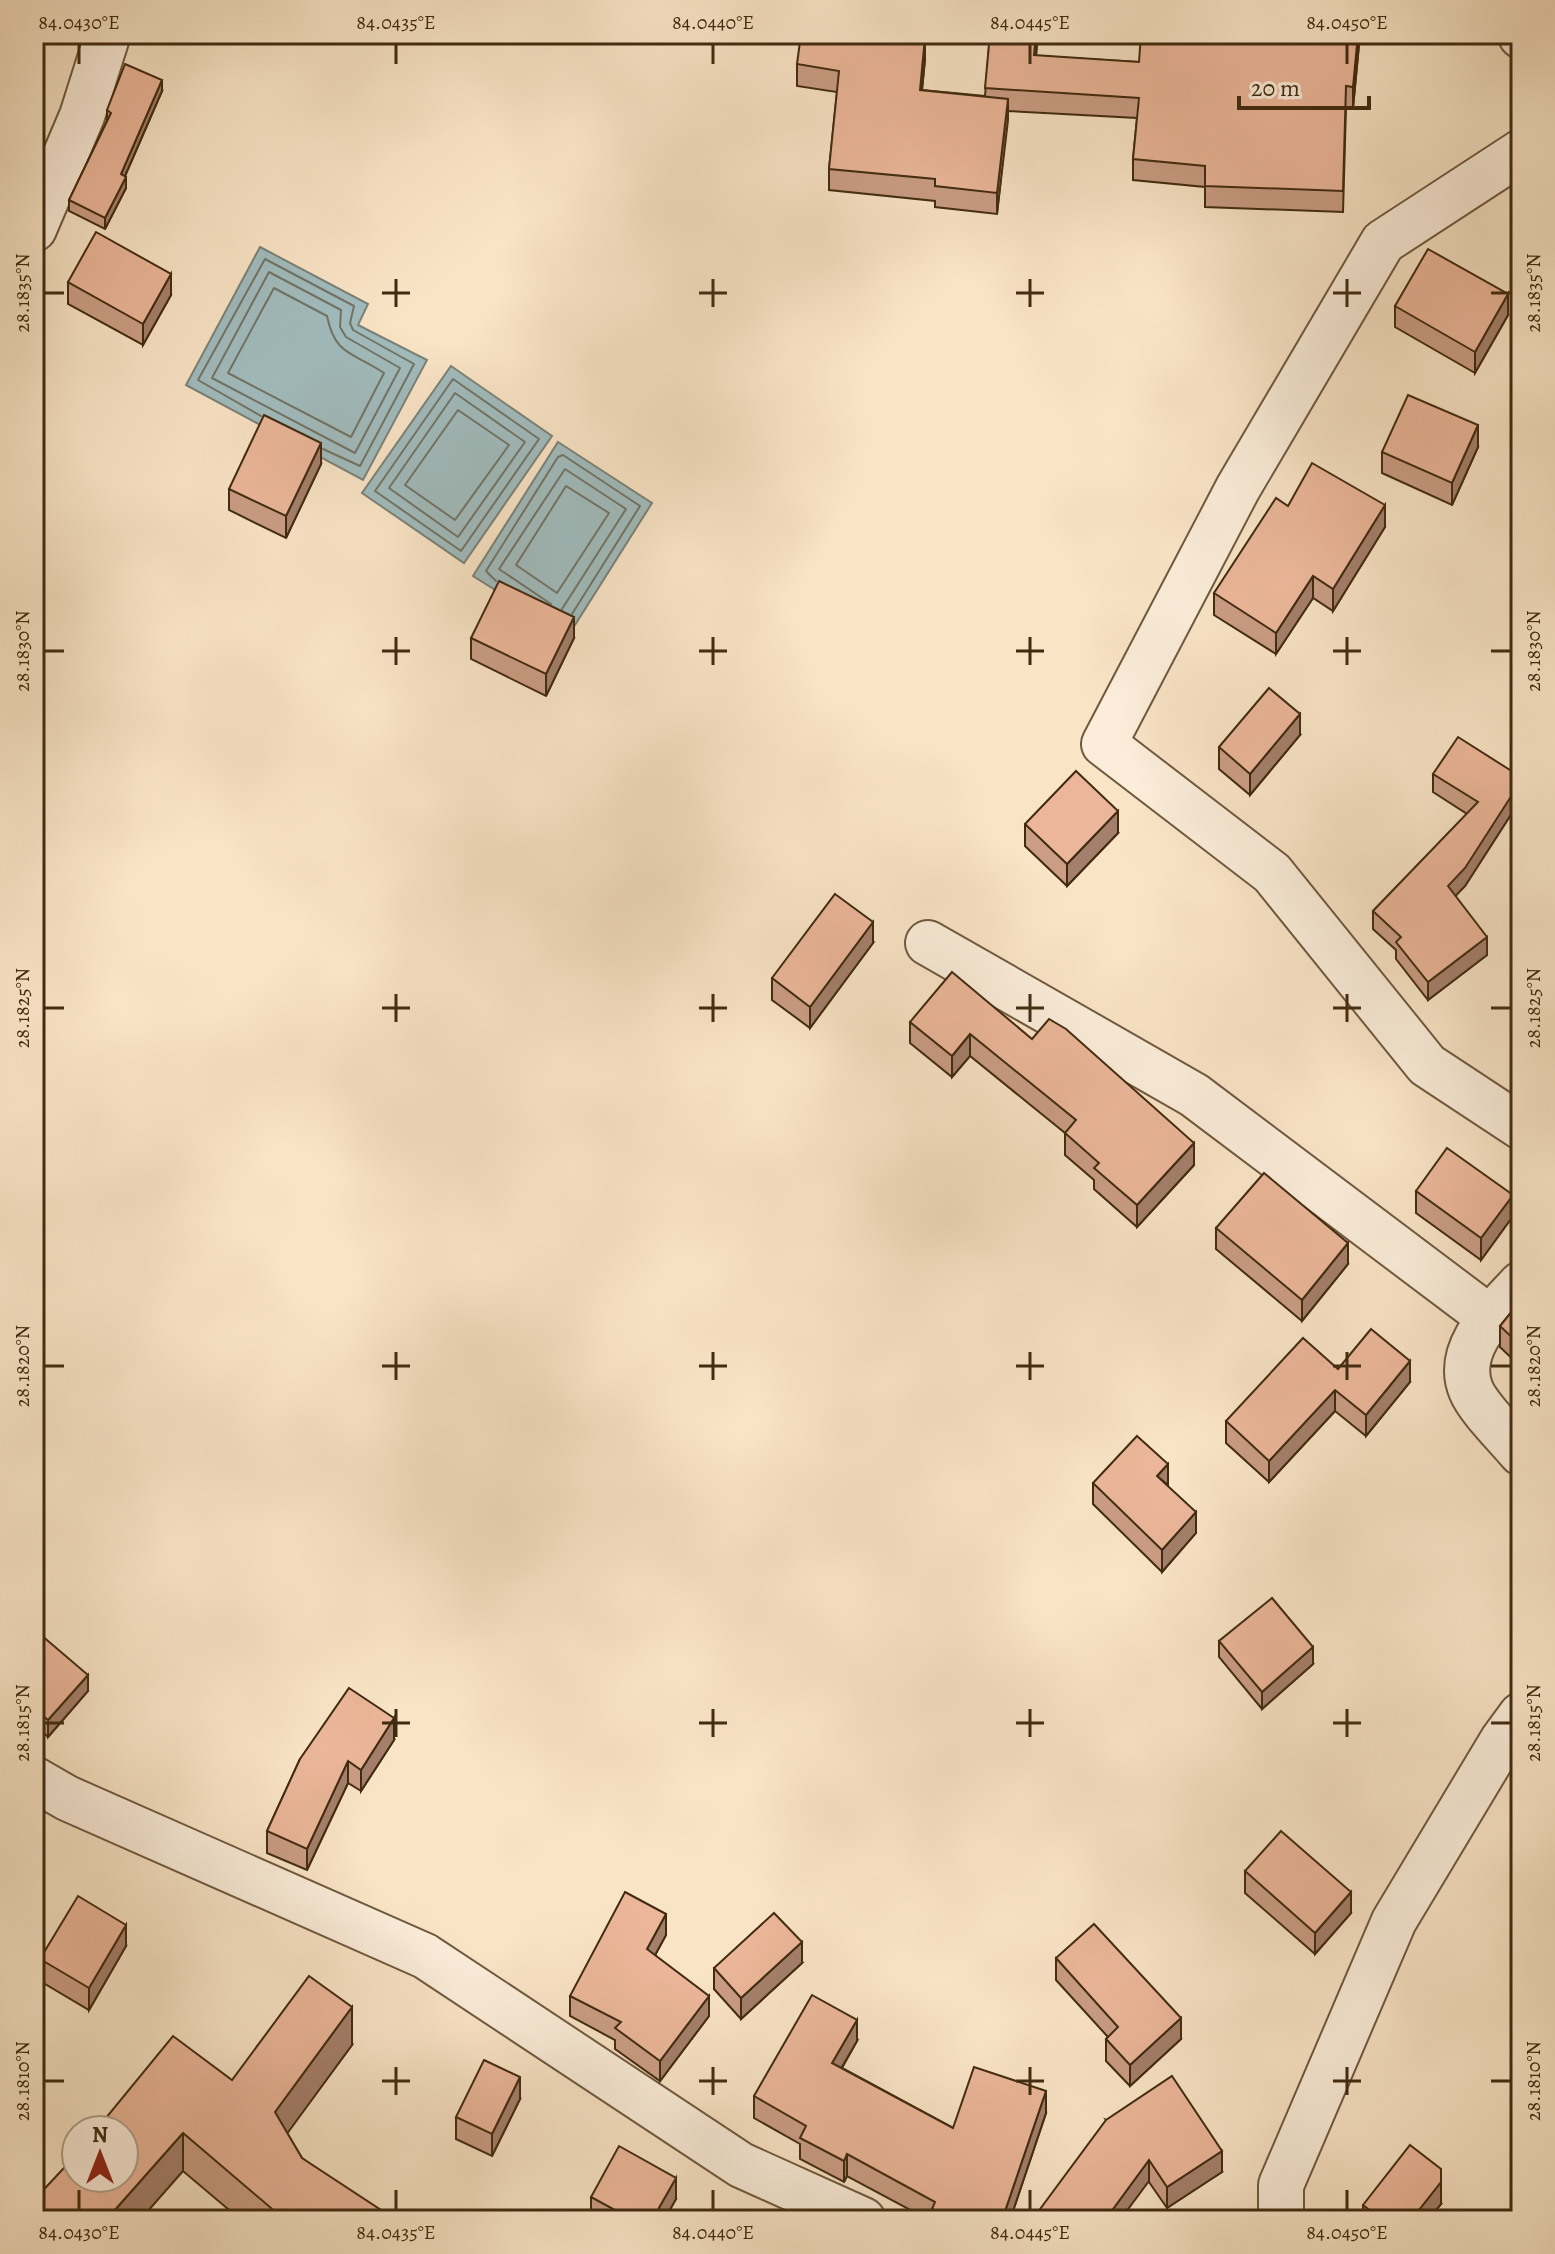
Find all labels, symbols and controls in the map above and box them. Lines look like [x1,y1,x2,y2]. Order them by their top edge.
text: 84.0430°E [38,9,120,36]
text: 84.0435°E [356,9,436,36]
text: 84.0440°E [672,9,754,36]
text: 84.0445°E [990,9,1070,36]
text: 84.0450°E [1306,9,1388,36]
scale bar [1239,60,1369,110]
text: 20 m [1251,72,1300,104]
text: 28.1835°N [9,253,36,333]
text: 28.1835°N [1520,253,1547,333]
text: 28.1830°N [9,610,36,692]
text: 28.1830°N [1520,610,1547,692]
text: 28.1825°N [9,968,36,1048]
text: 28.1825°N [1520,968,1547,1048]
text: 28.1820°N [9,1325,36,1407]
text: 28.1820°N [1520,1325,1547,1407]
text: 28.1815°N [9,1684,36,1762]
text: 28.1815°N [1520,1684,1547,1762]
text: 28.1810°N [9,2041,36,2121]
text: 28.1810°N [1520,2041,1547,2121]
north arrow [60,2114,140,2194]
text: N [92,2120,108,2150]
text: 84.0430°E [38,2219,120,2246]
text: 84.0435°E [356,2219,436,2246]
text: 84.0440°E [672,2219,754,2246]
text: 84.0445°E [990,2219,1070,2246]
text: 84.0450°E [1306,2219,1388,2246]

